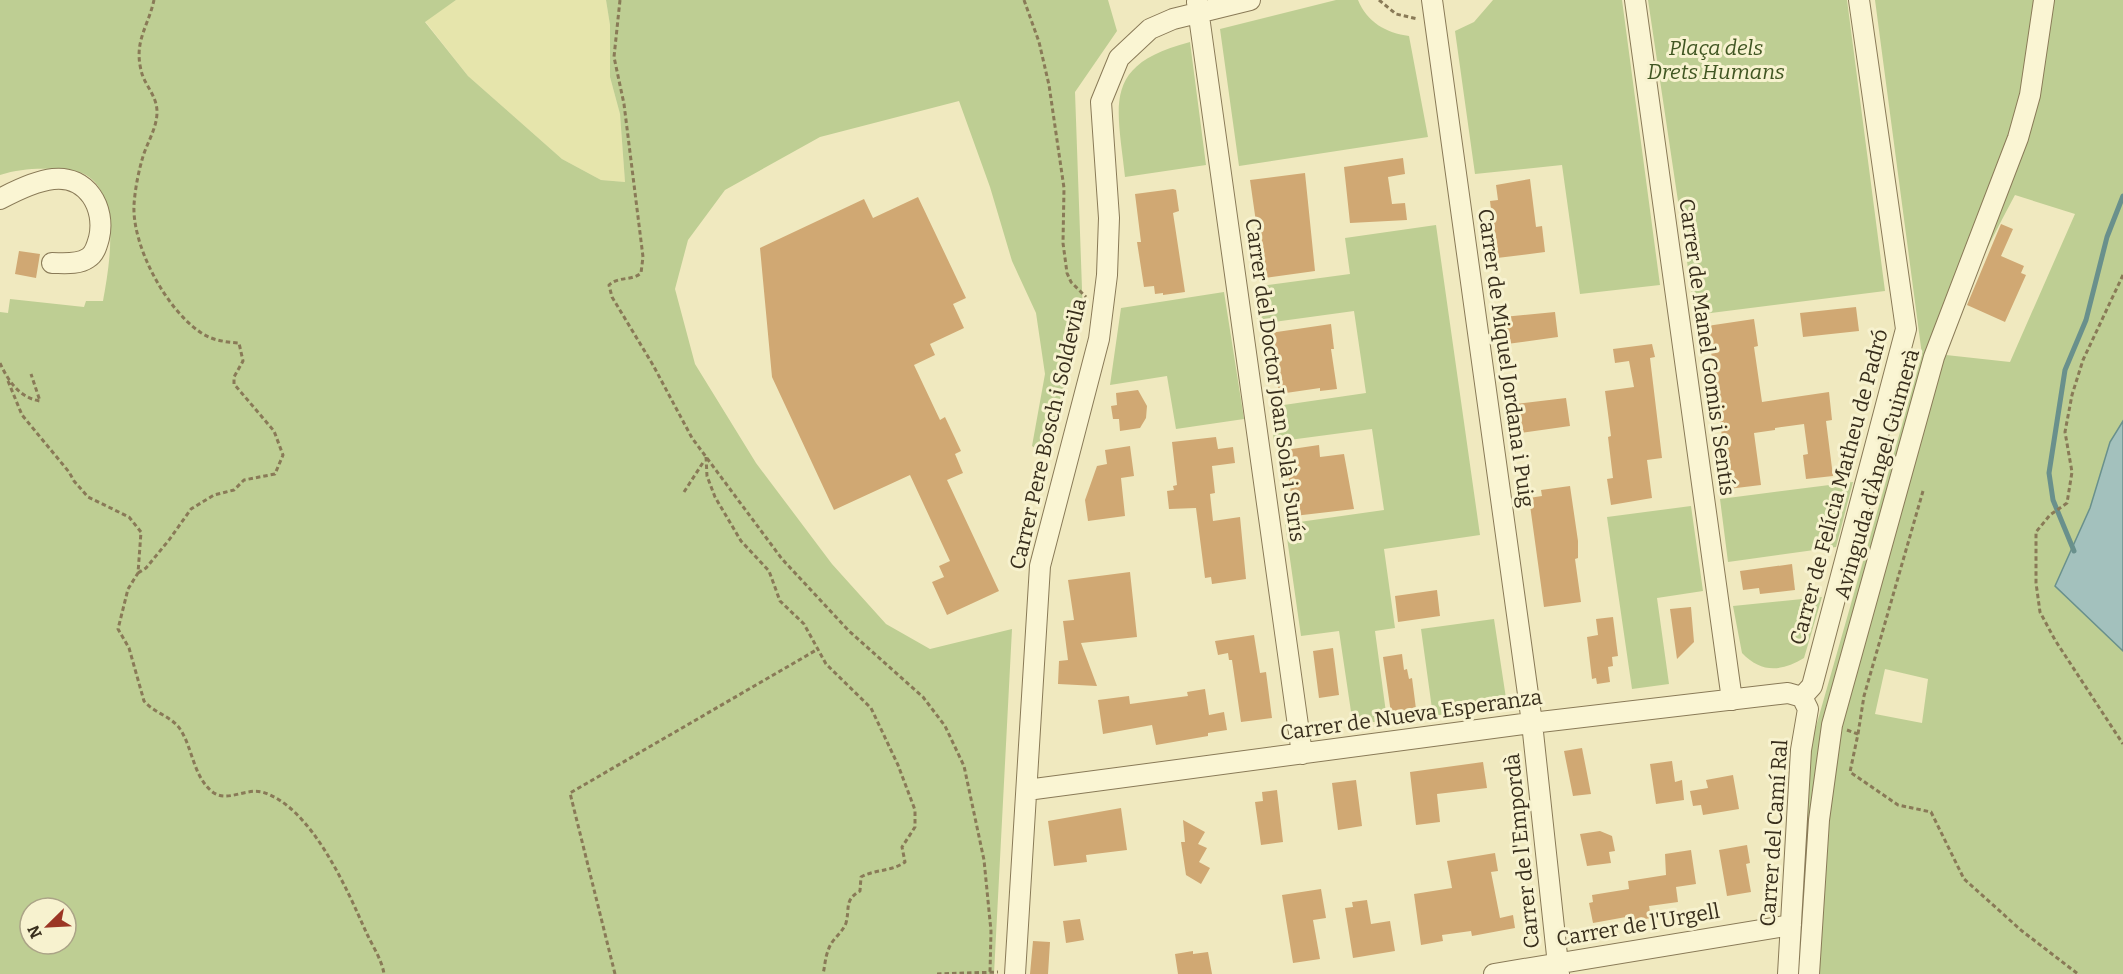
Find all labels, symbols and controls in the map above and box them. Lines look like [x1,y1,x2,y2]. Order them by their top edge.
park label: Plaça dels Drets Humans [1647,35,1785,85]
street label: Carrer de Manel Gomis i Sentís [1673,197,1741,497]
street label: Carrer de Miquel Jordana i Puig [1472,207,1540,509]
street label: Carrer del Doctor Joan Solà i Surís [1239,216,1311,544]
street label: Carrer Pere Bosch i Soldevila [1004,295,1092,572]
street label: Carrer de Felícia Matheu de Padró [1784,326,1894,648]
street label: Avinguda d'Àngel Guimerà [1829,345,1925,602]
street label: Carrer de Nueva Esperanza [1278,684,1544,746]
street label: Carrer del Camí Ral [1754,738,1794,928]
street label: Carrer de l'Empordà [1499,752,1545,950]
north arrow [18,896,78,956]
street label: Carrer de l'Urgell [1554,898,1722,952]
text: N [24,922,46,941]

